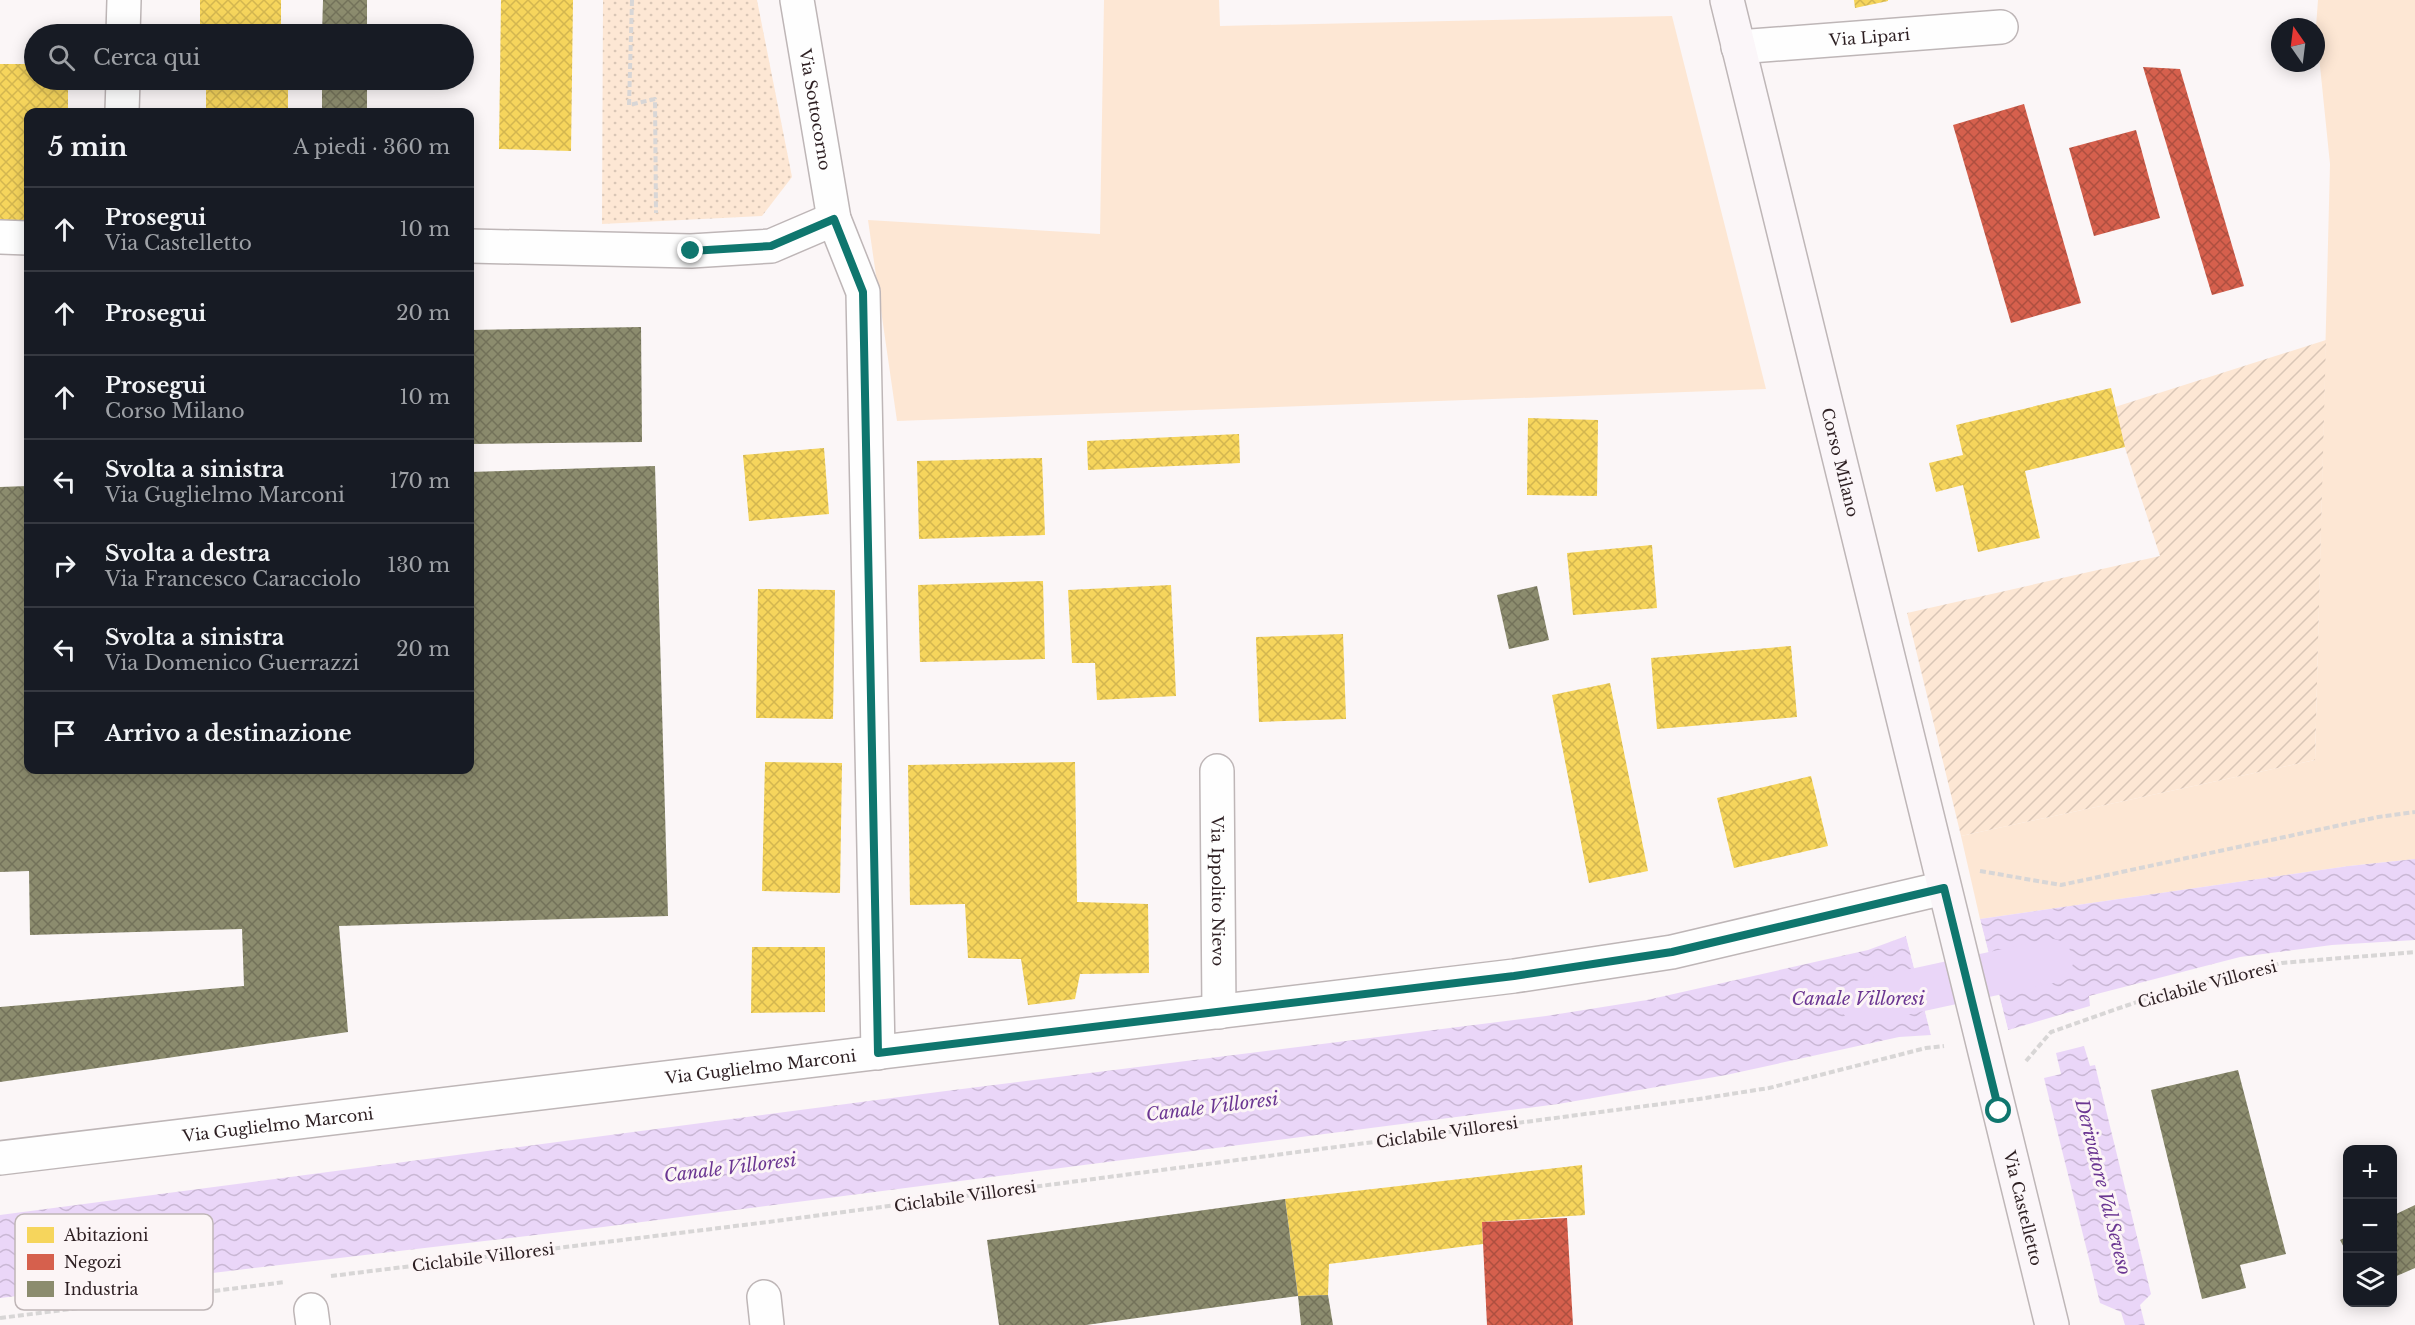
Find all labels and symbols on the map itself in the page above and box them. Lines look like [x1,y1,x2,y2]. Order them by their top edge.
north arrow [2271,18,2325,72]
street label: Via Lipari [1827,24,1911,50]
street label: Via Sottocorno [795,46,836,172]
route end [677,237,703,263]
street label: Corso Milano [1817,406,1863,519]
street label: Via Ippolito Nievo [1207,815,1229,966]
street label: Ciclabile Villoresi [2135,956,2279,1012]
water label: Canale Villoresi [1791,988,1925,1010]
street label: Via Guglielmo Marconi [663,1045,858,1088]
water label: Canale Villoresi [1145,1088,1280,1126]
water label: Derivatore Val Seveso [2070,1096,2135,1277]
route start [1985,1097,2011,1123]
street label: Via Guglielmo Marconi [180,1103,375,1146]
street label: Ciclabile Villoresi [1375,1112,1520,1152]
street label: Via Castelletto [1999,1148,2047,1268]
water label: Canale Villoresi [663,1149,798,1187]
street label: Ciclabile Villoresi [893,1176,1038,1216]
legend [15,1214,213,1310]
text: Abitazioni [63,1225,149,1245]
street label: Ciclabile Villoresi [411,1238,556,1276]
text: Negozi [64,1252,122,1272]
text: Industria [64,1279,139,1299]

